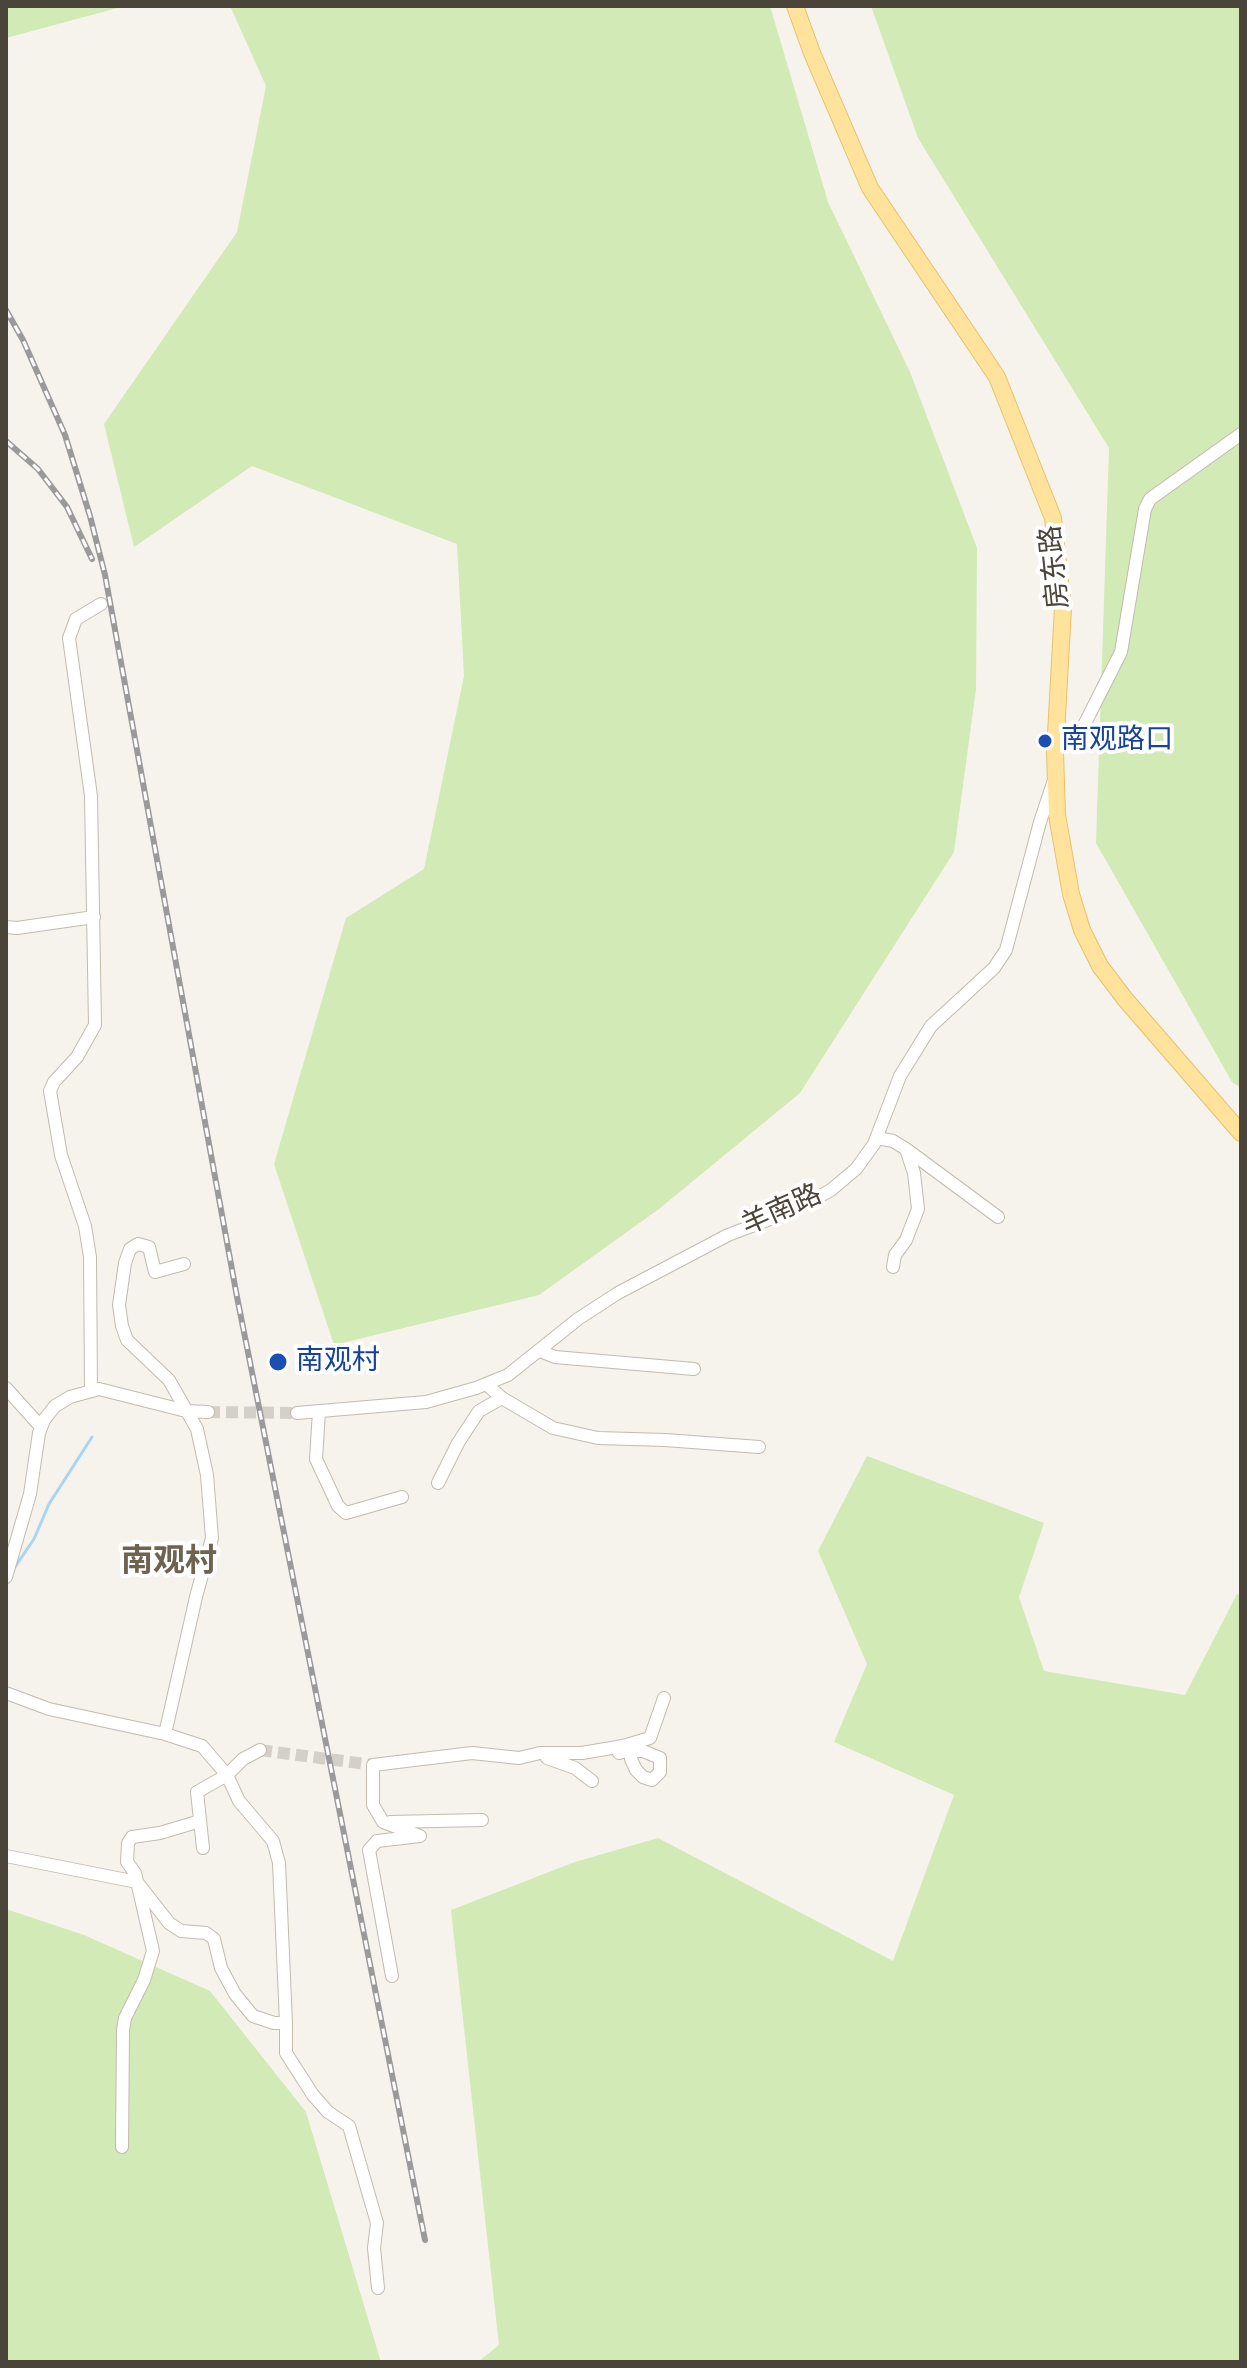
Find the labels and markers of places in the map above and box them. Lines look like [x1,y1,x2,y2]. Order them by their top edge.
place label: 南观路口 [1061,724,1173,758]
marker: 南观路口 [1036,732,1054,750]
place label: 南观村 [296,1345,380,1379]
marker: 南观村 [267,1351,289,1373]

